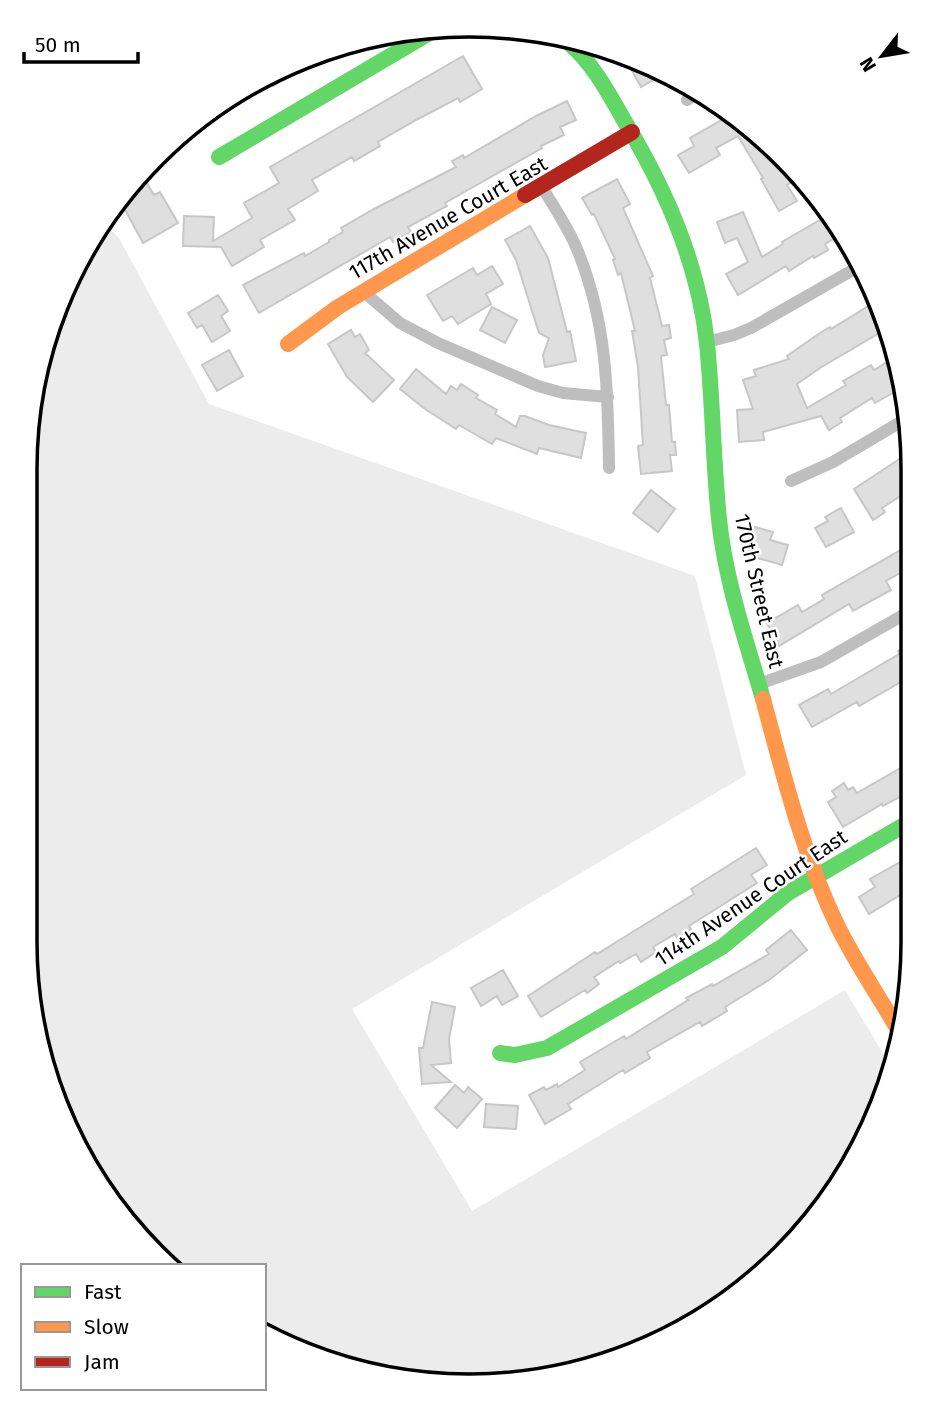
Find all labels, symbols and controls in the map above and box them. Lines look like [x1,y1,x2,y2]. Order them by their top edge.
scale bar [24,21,138,65]
north arrow [847,21,917,91]
text: 50 m [35,32,81,58]
text: N [855,53,881,76]
street label: 117th Avenue Court East [344,150,552,285]
street label: 170th Street East [729,511,789,671]
street label: 114th Avenue Court East [650,824,852,972]
legend [21,1264,266,1390]
text: Fast [84,1279,122,1305]
text: Slow [84,1314,129,1340]
text: Jam [84,1349,120,1375]

